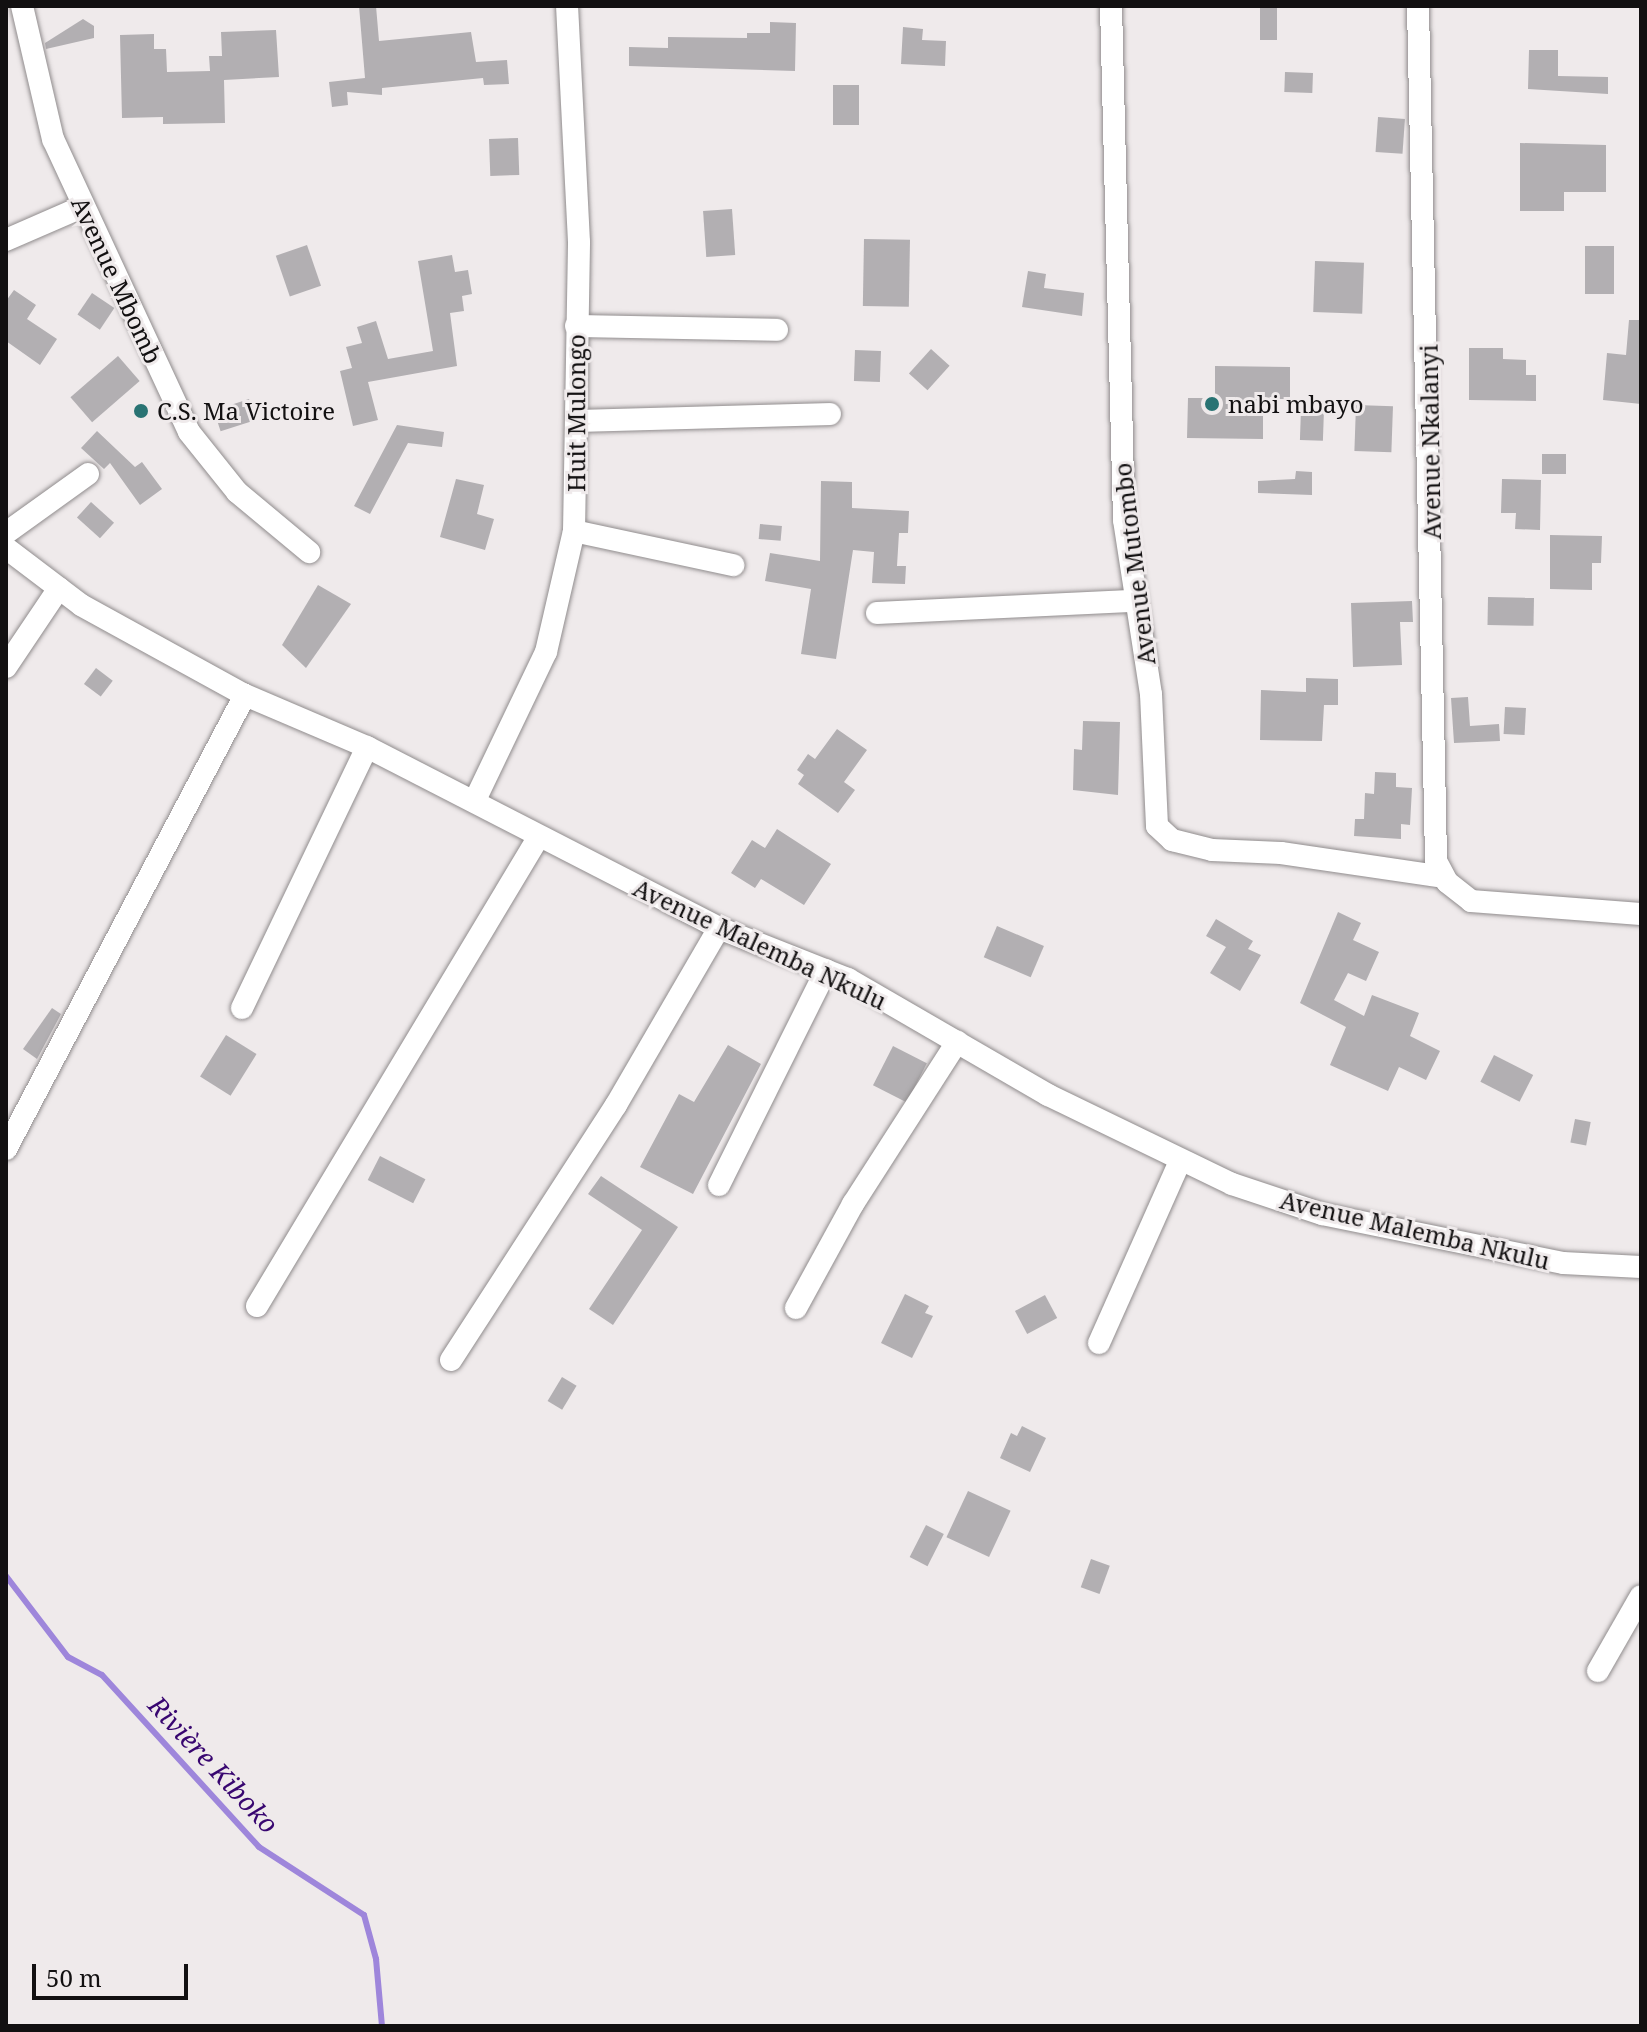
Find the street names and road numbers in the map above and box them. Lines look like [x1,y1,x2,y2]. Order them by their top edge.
street label: Avenue Mbomb [66,192,168,368]
street label: Huit Mulongo [562,334,590,492]
street label: Avenue Nkalanyi [1414,344,1446,540]
street label: Avenue Mutombo [1107,461,1161,667]
street label: Avenue Malemba Nkulu [629,873,891,1015]
street label: Avenue Malemba Nkulu [1277,1185,1553,1275]

